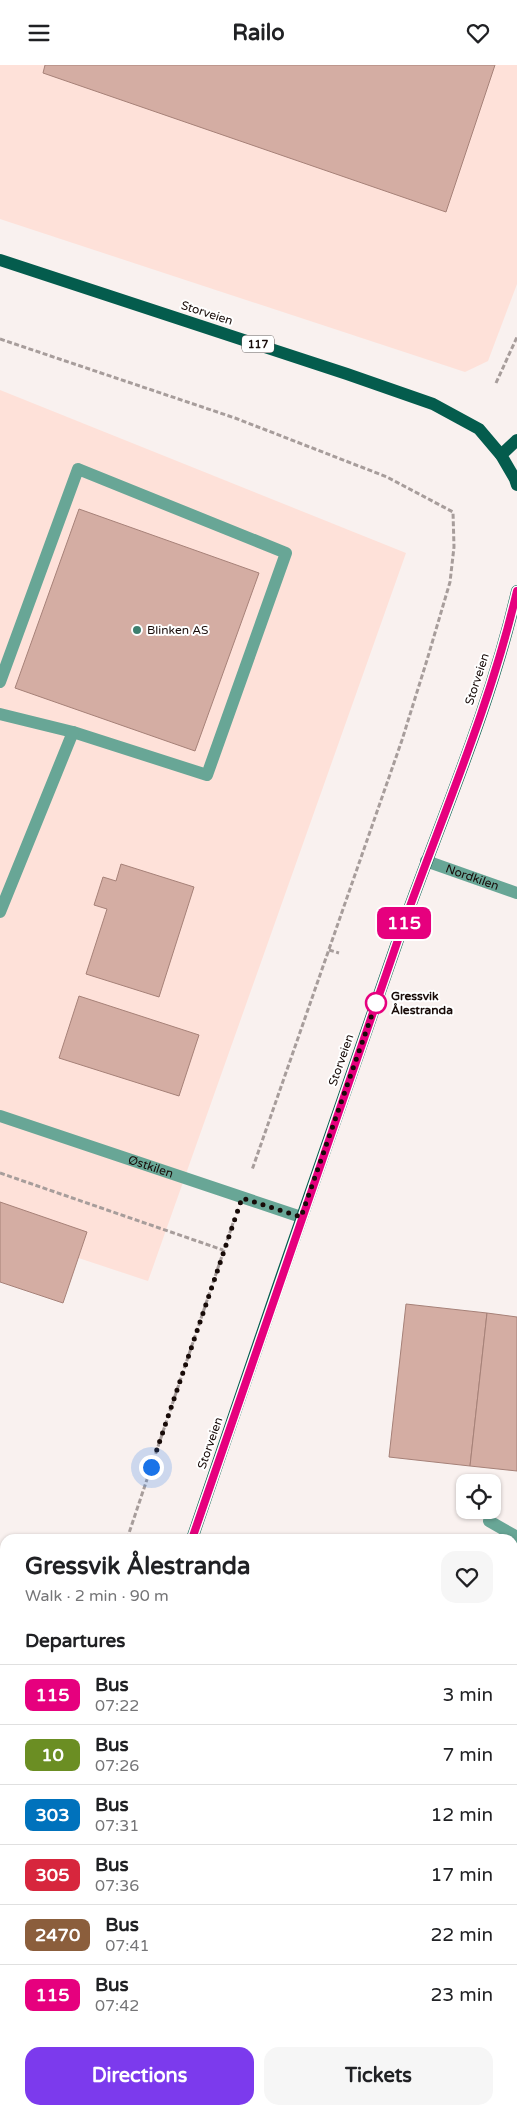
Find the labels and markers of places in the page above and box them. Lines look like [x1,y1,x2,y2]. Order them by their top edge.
place label: Blinken AS [147,623,209,637]
marker: Blinken AS [131,624,143,636]
place label: Gressvik Ålestranda [391,989,453,1017]
marker: Gressvik Ålestranda [365,992,387,1014]

